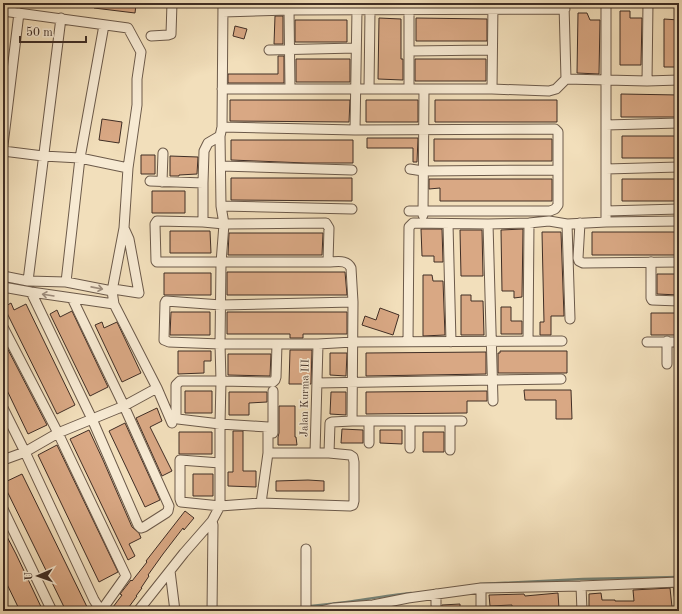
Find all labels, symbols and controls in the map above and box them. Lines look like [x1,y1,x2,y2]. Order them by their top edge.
scale bar [20,18,86,44]
text: 50 m [26,26,53,39]
one-way arrow [90,284,103,292]
one-way arrow [42,291,55,299]
street label: Jalan Kurma III [299,359,312,437]
north arrow [18,556,58,596]
text: U [24,571,35,581]

